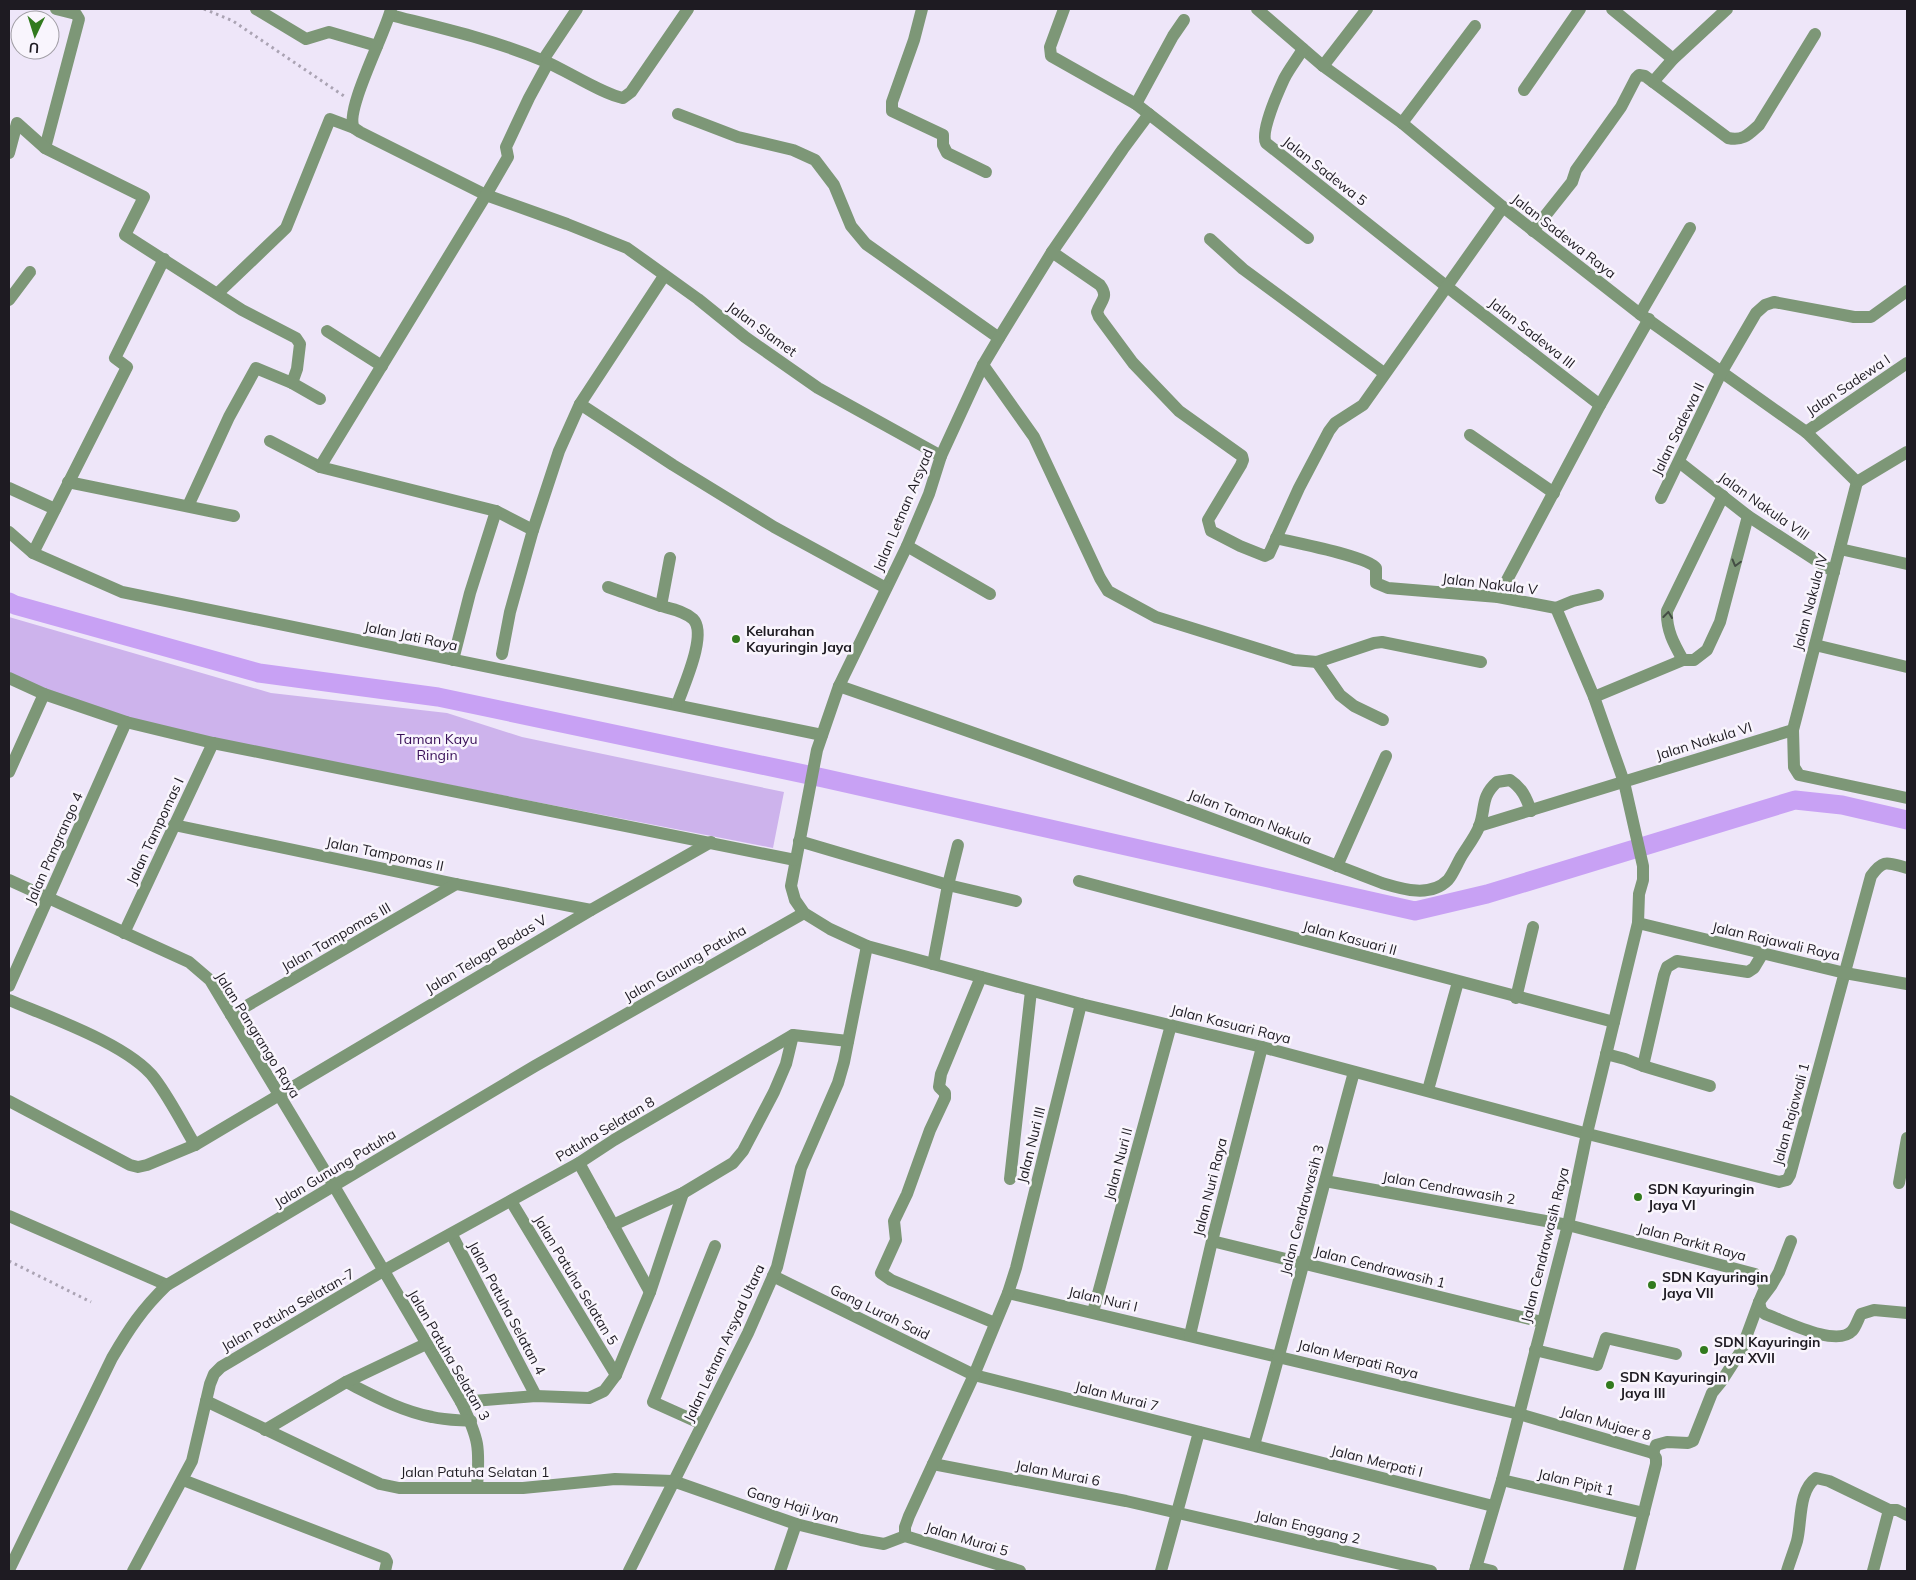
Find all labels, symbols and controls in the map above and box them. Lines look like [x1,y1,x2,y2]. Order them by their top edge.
north arrow [10,10,60,60]
text: U [28,39,40,57]
street label: Jalan Sadewa 5 [1279,132,1371,210]
street label: Jalan Sadewa Raya [1508,190,1620,282]
street label: Jalan Sadewa III [1485,294,1579,372]
street label: Jalan Slamet [724,298,800,360]
street label: Jalan Sadewa I [1803,350,1893,420]
street label: Jalan Sadewa II [1648,380,1708,478]
street label: Jalan Letnan Arsyad [869,446,937,574]
street label: Jalan Nakula VIII [1715,468,1813,544]
street label: Jalan Nakula IV [1788,551,1832,652]
one-way arrow [1731,558,1741,566]
street label: Jalan Nakula V [1441,569,1539,599]
one-way arrow [1662,611,1673,619]
street label: Jalan Jati Raya [363,617,459,655]
place label: Kelurahan Kayuringin Jaya [746,622,852,656]
marker: Kelurahan Kayuringin Jaya [730,633,742,645]
street label: Jalan Nakula VI [1654,718,1754,764]
park label: Taman Kayu Ringin [396,730,478,764]
street label: Jalan Tampomas I [122,775,188,887]
street label: Jalan Taman Nakula [1186,785,1314,849]
street label: Jalan Pangrango 4 [21,789,87,907]
street label: Jalan Tampomas II [325,833,445,875]
street label: Jalan Tampomas III [278,898,394,976]
street label: Jalan Telaga Bodas V [422,911,550,997]
street label: Jalan Kasuari II [1301,917,1399,959]
street label: Jalan Rajawali Raya [1710,918,1842,964]
street label: Jalan Gunung Patuha [621,921,749,1005]
street label: Jalan Pangrango Raya [212,968,304,1102]
street label: Jalan Kasuari Raya [1169,1000,1293,1048]
street label: Jalan Rajawali 1 [1769,1061,1813,1167]
street label: Patuha Selatan 8 [552,1092,658,1166]
street label: Jalan Nuri III [1013,1105,1049,1185]
street label: Jalan Gunung Patuha [271,1125,399,1211]
street label: Jalan Nuri II [1100,1126,1136,1202]
street label: Jalan Nuri Raya [1189,1136,1231,1238]
street label: Jalan Cendrawasih 3 [1276,1143,1328,1277]
street label: Jalan Cendrawasih Raya [1517,1165,1573,1325]
street label: Jalan Cendrawasih 2 [1381,1167,1517,1209]
place label: SDN Kayuringin Jaya VI [1648,1180,1754,1214]
marker: SDN Kayuringin Jaya VI [1632,1191,1644,1203]
street label: Jalan Patuha Selatan 5 [530,1212,622,1348]
street label: Jalan Parkit Raya [1636,1219,1748,1265]
street label: Jalan Patuha Selatan 4 [464,1238,550,1378]
street label: Jalan Cendrawasih 1 [1313,1242,1447,1292]
street label: Jalan Letnan Arsyad Utara [680,1261,768,1425]
street label: Jalan Patuha Selatan-7 [218,1264,358,1356]
place label: SDN Kayuringin Jaya VII [1662,1268,1768,1302]
marker: SDN Kayuringin Jaya VII [1646,1279,1658,1291]
street label: Gang Lurah Said [827,1280,933,1344]
street label: Jalan Nuri I [1066,1282,1140,1316]
street label: Jalan Patuha Selatan 3 [404,1286,494,1424]
place label: SDN Kayuringin Jaya XVII [1714,1333,1820,1367]
street label: Jalan Merpati Raya [1296,1335,1420,1383]
marker: SDN Kayuringin Jaya XVII [1698,1344,1710,1356]
place label: SDN Kayuringin Jaya III [1620,1368,1726,1402]
street label: Jalan Murai 7 [1073,1377,1161,1415]
marker: SDN Kayuringin Jaya III [1604,1379,1616,1391]
street label: Jalan Mujaer 8 [1559,1402,1653,1444]
street label: Jalan Merpati I [1329,1441,1425,1481]
street label: Jalan Murai 6 [1014,1456,1102,1490]
street label: Jalan Patuha Selatan 1 [401,1463,549,1481]
street label: Jalan Pipit 1 [1536,1464,1616,1500]
street label: Gang Haji Iyan [745,1482,841,1528]
street label: Jalan Enggang 2 [1254,1506,1362,1548]
street label: Jalan Murai 5 [923,1518,1011,1560]

